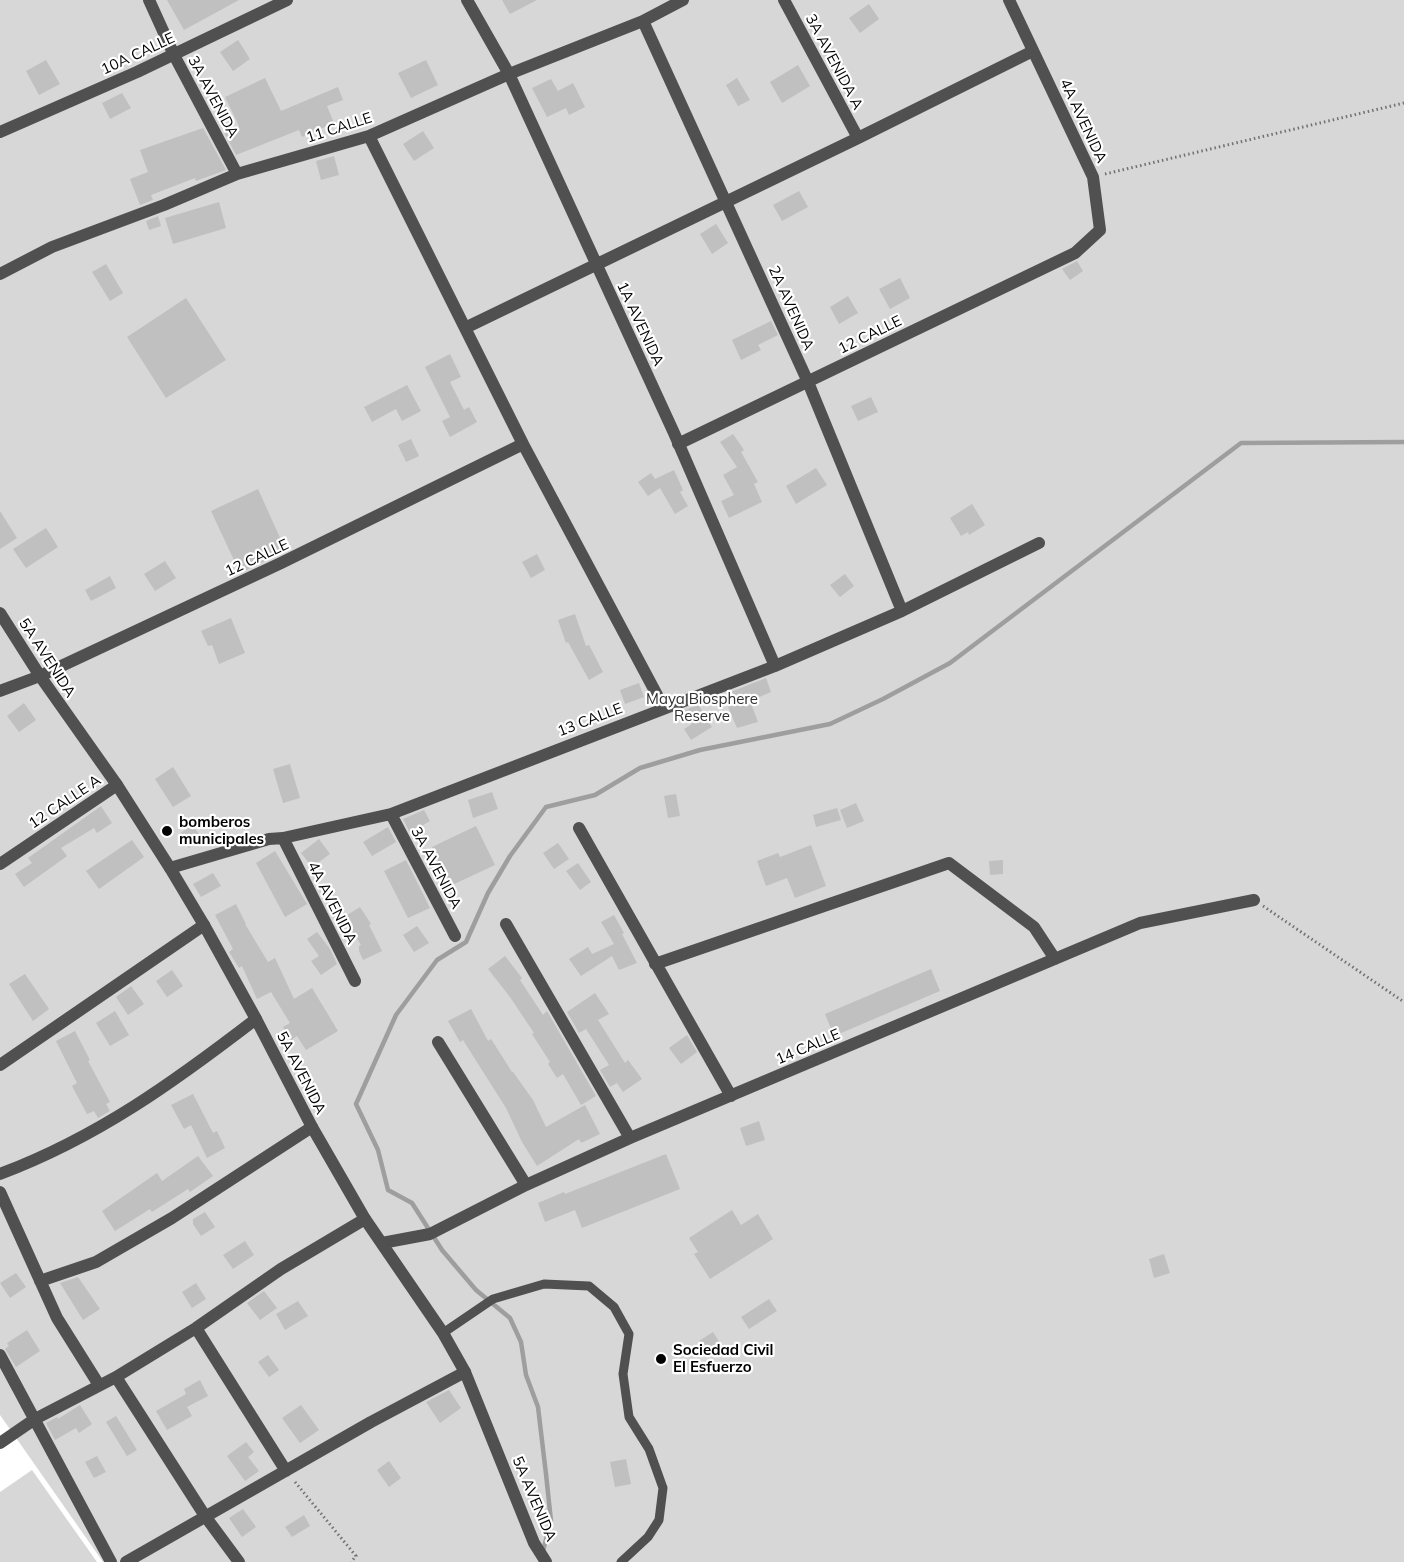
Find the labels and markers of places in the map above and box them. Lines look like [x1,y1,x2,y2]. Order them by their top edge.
place label: bomberos municipales [179,813,264,848]
marker: bomberos municipales [160,824,174,838]
place label: Sociedad Civil El Esfuerzo [673,1341,773,1376]
marker: Sociedad Civil El Esfuerzo [654,1352,668,1366]

